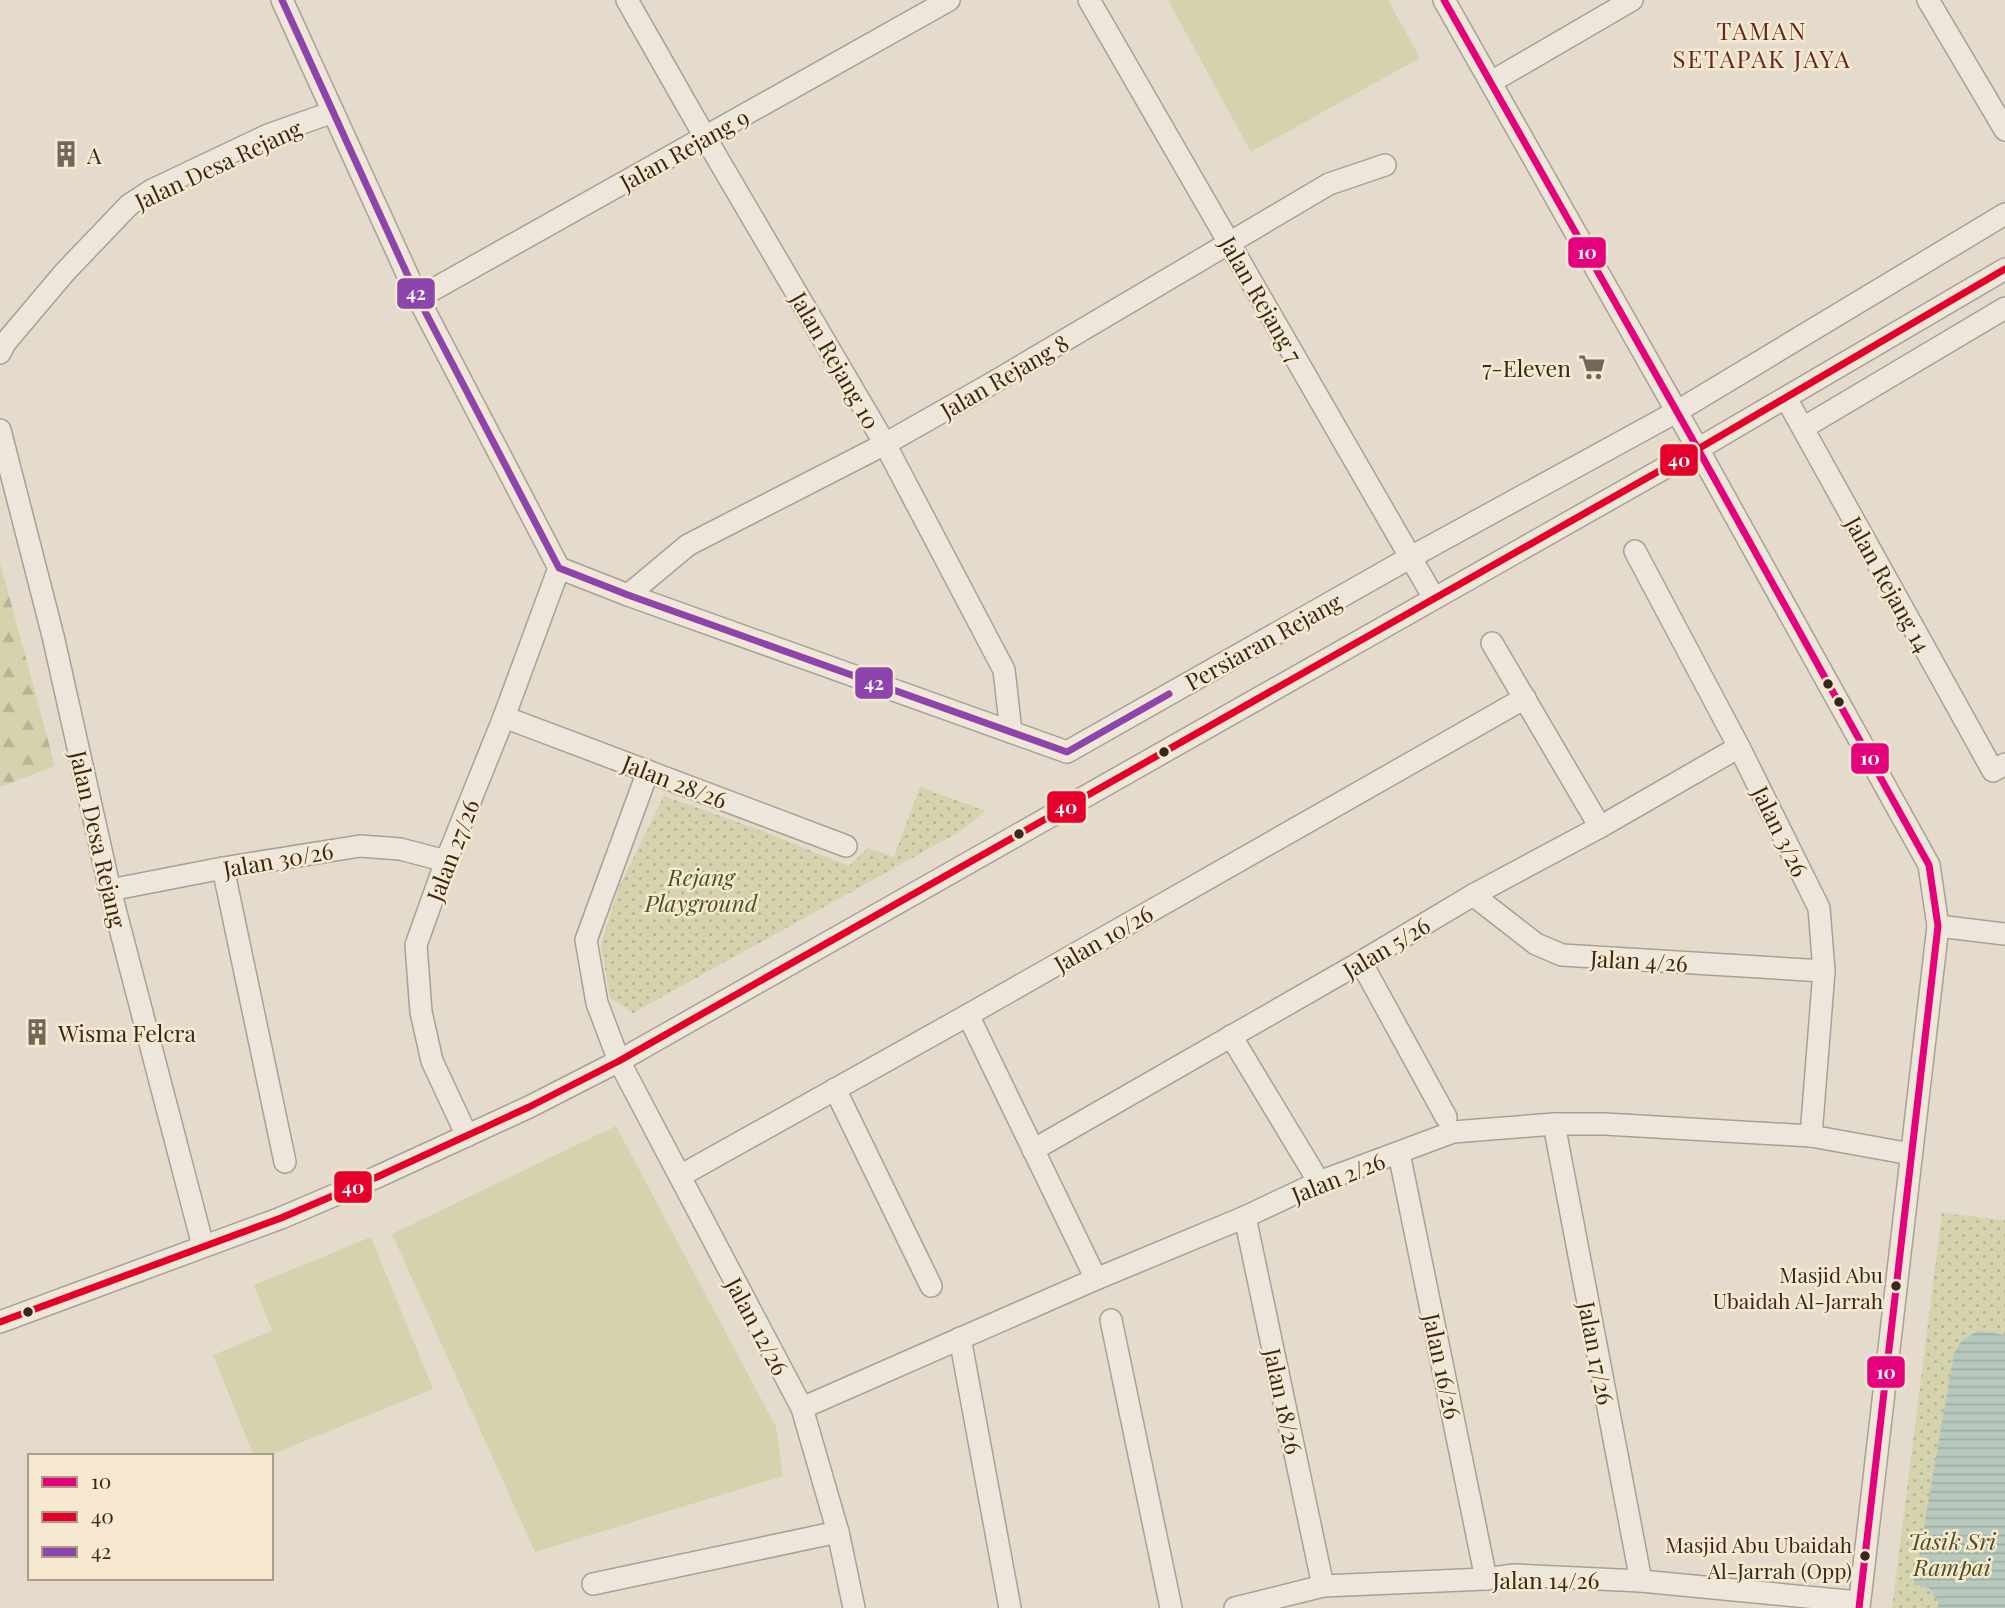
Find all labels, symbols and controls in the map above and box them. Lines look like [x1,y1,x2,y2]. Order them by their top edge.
district label: TAMAN SETAPAK JAYA [1672,14,1852,74]
street label: Jalan Rejang 9 [613,101,754,198]
street label: Jalan Desa Rejang [128,112,307,217]
building icon: A [51,139,81,169]
place label: A [86,139,102,170]
street label: Jalan Rejang 7 [1213,229,1311,368]
line badge: 10 [1567,236,1607,269]
text: 10 [1577,238,1597,264]
line badge: 42 [396,277,436,310]
text: 42 [406,279,426,305]
street label: Jalan Rejang 10 [784,285,888,434]
street label: Jalan Rejang 8 [933,327,1074,426]
place label: 7-Eleven [1482,352,1571,383]
supermarket icon: 7-Eleven [1577,352,1607,382]
line badge: 40 [1659,443,1699,477]
text: 40 [1668,446,1690,472]
street label: Jalan Rejang 14 [1838,509,1939,658]
street label: Persiaran Rejang [1179,585,1347,697]
line badge: 42 [854,666,894,700]
text: 42 [864,669,884,695]
unlabelled marker [1821,677,1835,691]
unlabelled marker [1832,695,1846,709]
line badge: 10 [1850,742,1890,775]
text: 10 [1860,744,1880,770]
unlabelled marker [1157,745,1171,759]
street label: Jalan Desa Rejang [63,746,134,931]
street label: Jalan 28/26 [617,746,732,815]
street label: Jalan 3/26 [1745,780,1816,882]
line badge: 40 [1046,790,1087,824]
text: 40 [1055,793,1077,819]
street label: Jalan 27/26 [418,794,486,906]
unlabelled marker [1012,827,1026,841]
street label: Jalan 30/26 [220,834,336,884]
park label: Rejang Playground [644,861,758,918]
street label: Jalan 10/26 [1047,897,1158,979]
street label: Jalan 5/26 [1336,909,1435,986]
street label: Jalan 4/26 [1588,942,1689,978]
building icon: Wisma Felcra [22,1017,52,1047]
place label: Wisma Felcra [57,1017,197,1048]
street label: Jalan 2/26 [1286,1144,1389,1210]
line badge: 40 [333,1170,373,1204]
text: 40 [342,1173,364,1199]
place label: Masjid Abu Ubaidah Al-Jarrah [1713,1260,1884,1314]
street label: Jalan 12/26 [719,1271,797,1380]
marker: Masjid Abu Ubaidah Al-Jarrah [1889,1279,1903,1293]
street label: Jalan 17/26 [1572,1298,1622,1407]
unlabelled marker [21,1305,35,1319]
street label: Jalan 16/26 [1416,1309,1469,1422]
street label: Jalan 18/26 [1257,1344,1310,1457]
line badge: 10 [1866,1355,1906,1389]
text: 10 [1876,1358,1896,1384]
legend [28,1454,273,1580]
text: 10 [91,1466,111,1494]
text: 40 [91,1501,114,1529]
park label: Tasik Sri Rampai [1908,1525,1997,1582]
place label: Masjid Abu Ubaidah Al-Jarrah (Opp) [1665,1530,1853,1584]
text: 42 [91,1536,111,1564]
marker: Masjid Abu Ubaidah Al-Jarrah (Opp) [1858,1549,1872,1563]
street label: Jalan 14/26 [1492,1564,1600,1595]

